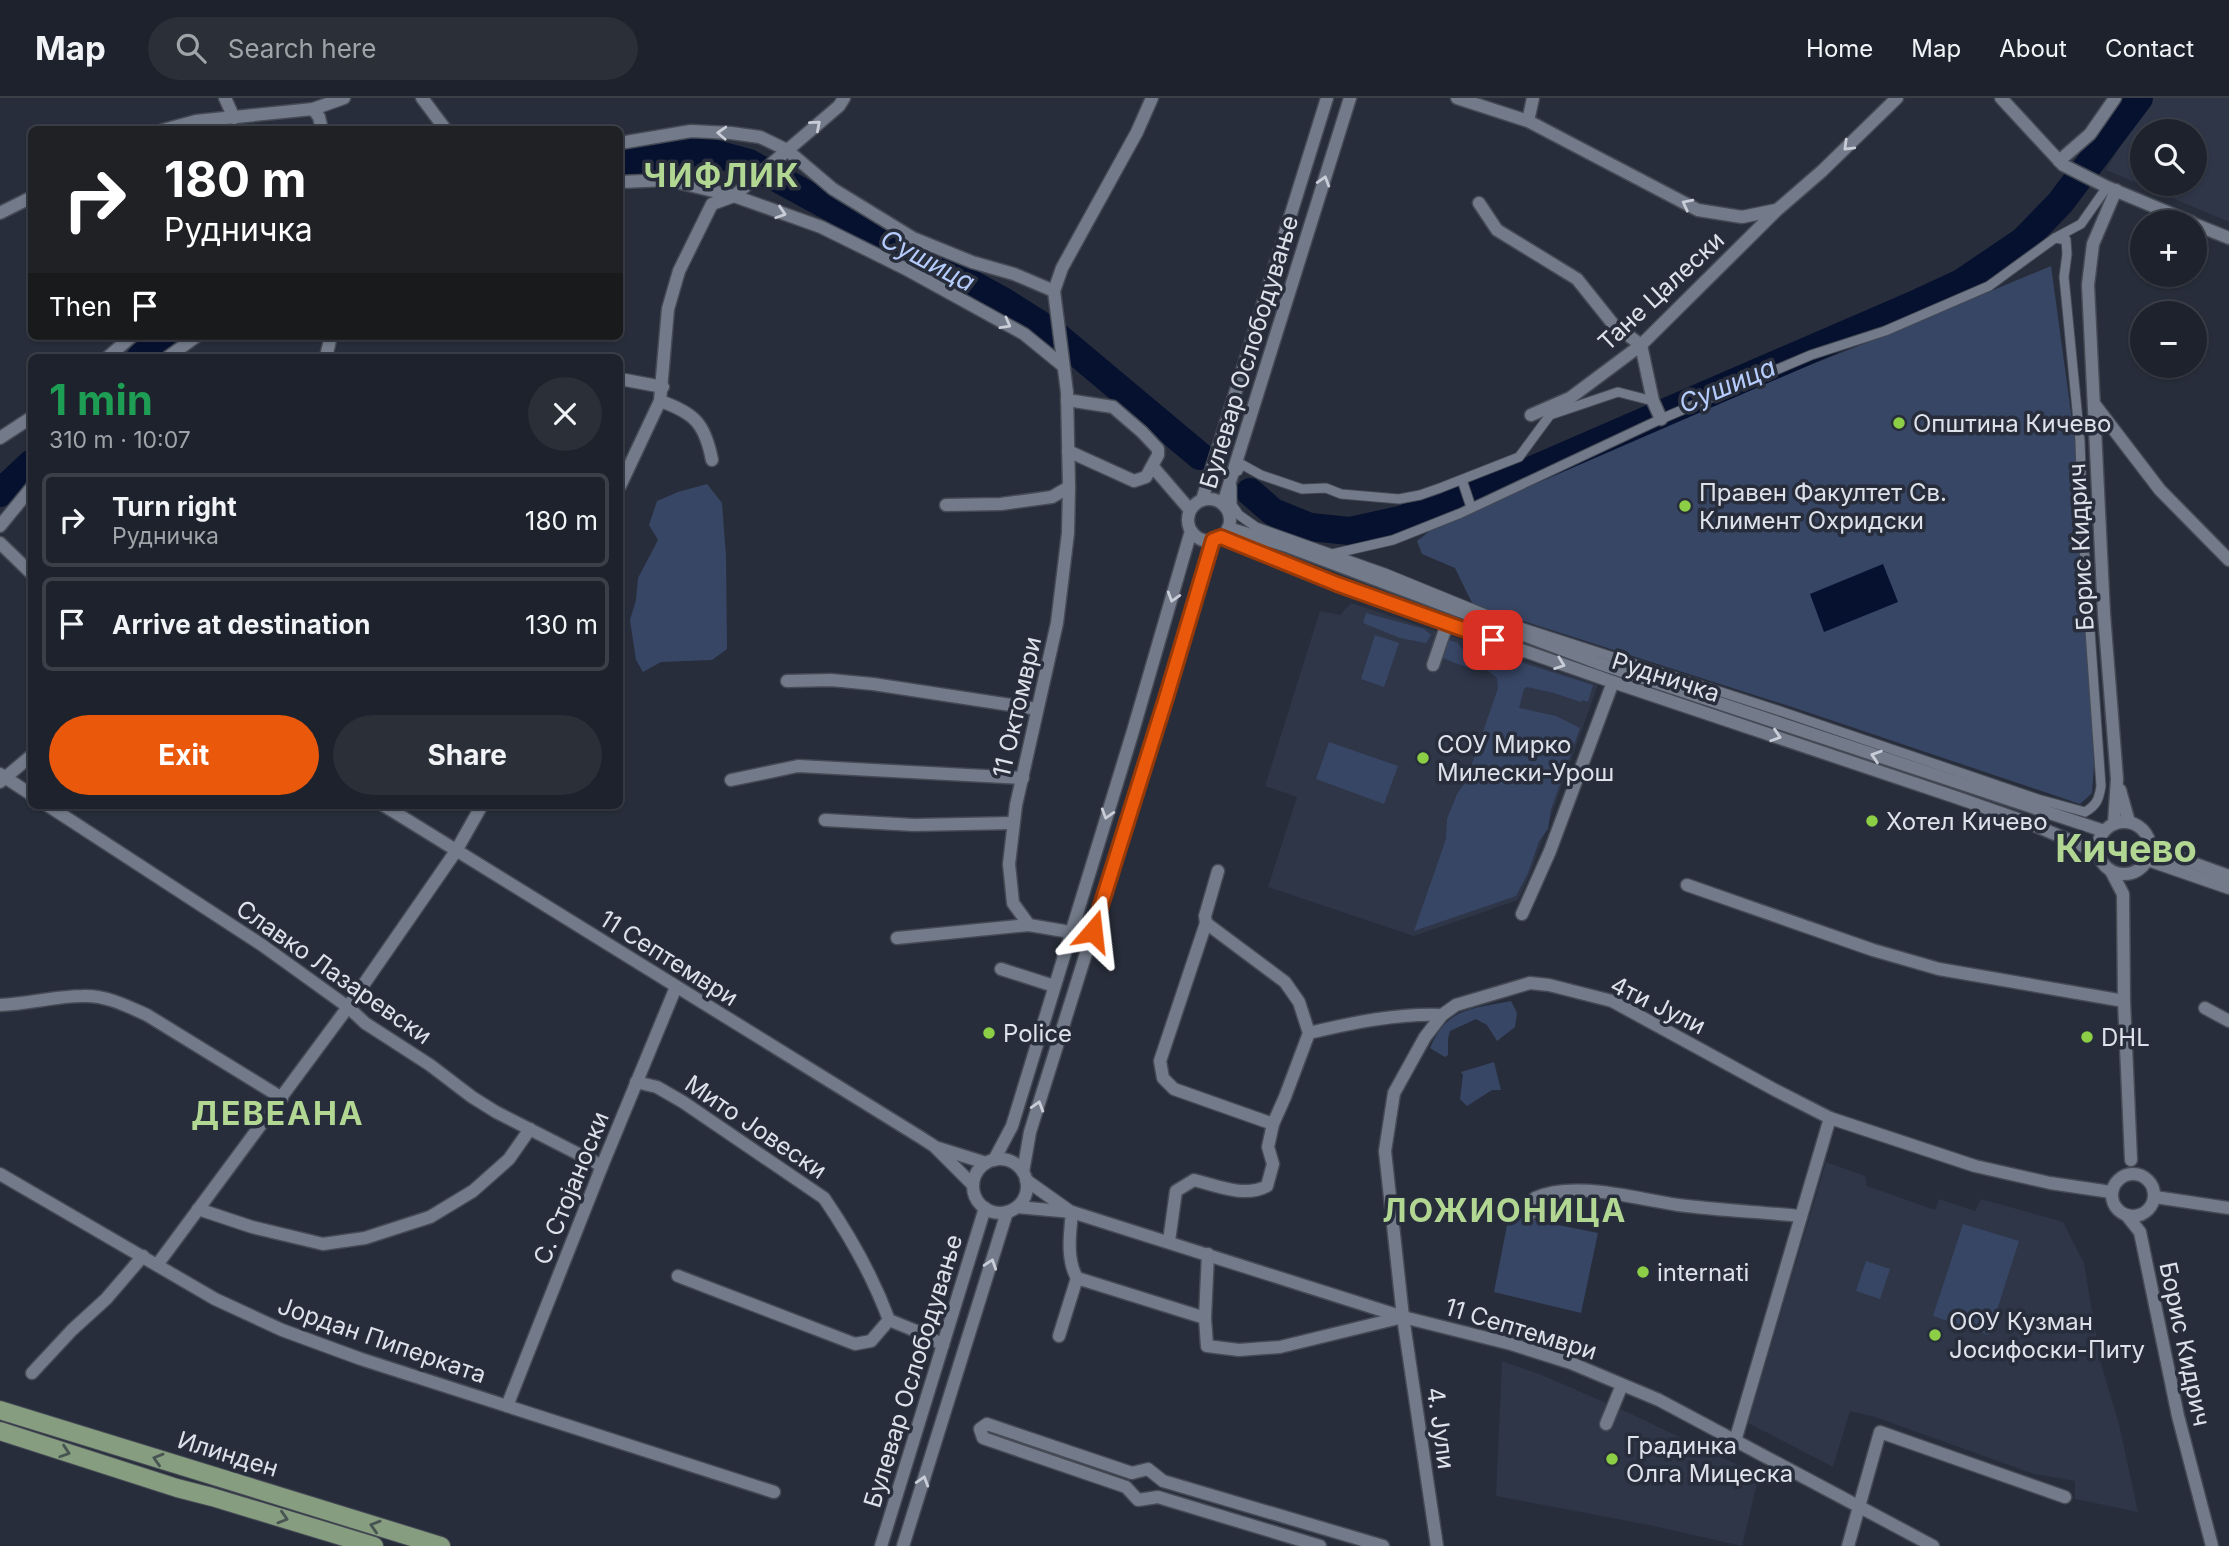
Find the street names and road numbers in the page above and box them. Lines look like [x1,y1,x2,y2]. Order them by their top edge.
street label: Булевар Ослободување [1194,212,1304,492]
street label: Тане Цалески [1592,225,1730,357]
street label: Борис Кидрич [2062,463,2100,631]
street label: 11 Октомври [987,634,1047,780]
street label: Рудничка [1608,646,1724,708]
street label: Славко Лазаревски [231,894,437,1050]
street label: 11 Септември [594,904,744,1012]
street label: 4ти Јули [1606,970,1710,1040]
street label: Мито Јовески [680,1069,832,1185]
street label: С. Стојаноски [527,1107,615,1269]
street label: Булевар Ослободување [858,1231,968,1511]
street label: Борис Кидрич [2153,1259,2217,1429]
street label: Јордан Пиперката [274,1291,490,1389]
street label: 11 Септември [1441,1292,1601,1366]
street label: 4. Јули [1421,1385,1461,1471]
street label: Илинден [174,1425,282,1483]

